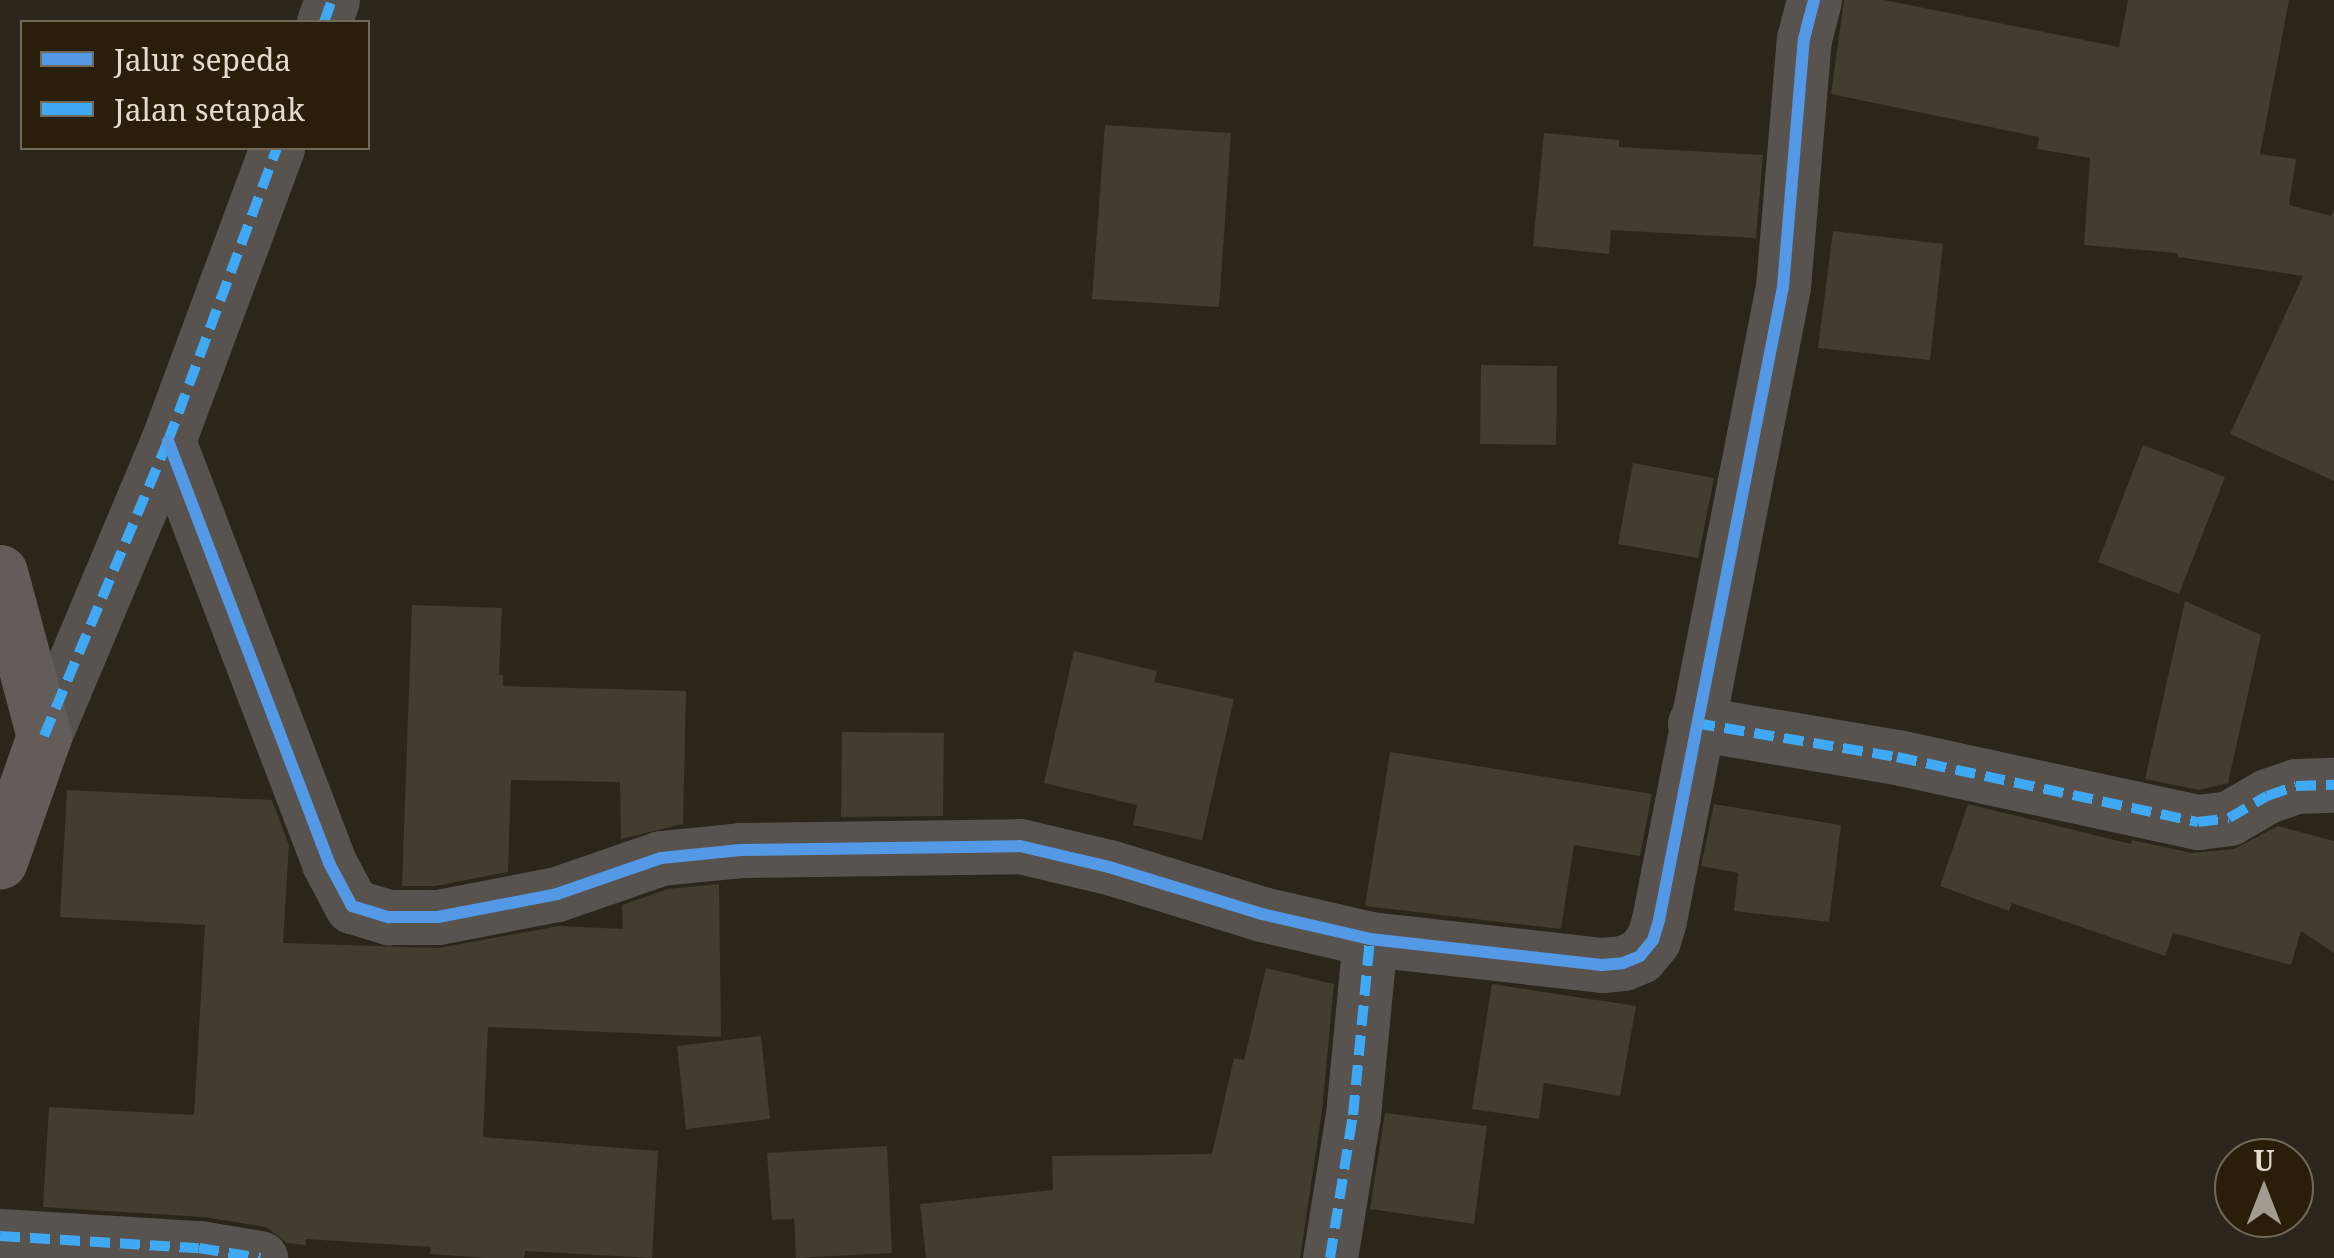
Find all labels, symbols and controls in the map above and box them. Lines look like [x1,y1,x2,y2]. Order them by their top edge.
legend [20,20,370,150]
text: Jalur sepeda [114,39,291,80]
text: Jalan setapak [114,89,305,130]
north arrow [2214,1138,2314,1238]
text: U [2254,1141,2274,1179]

